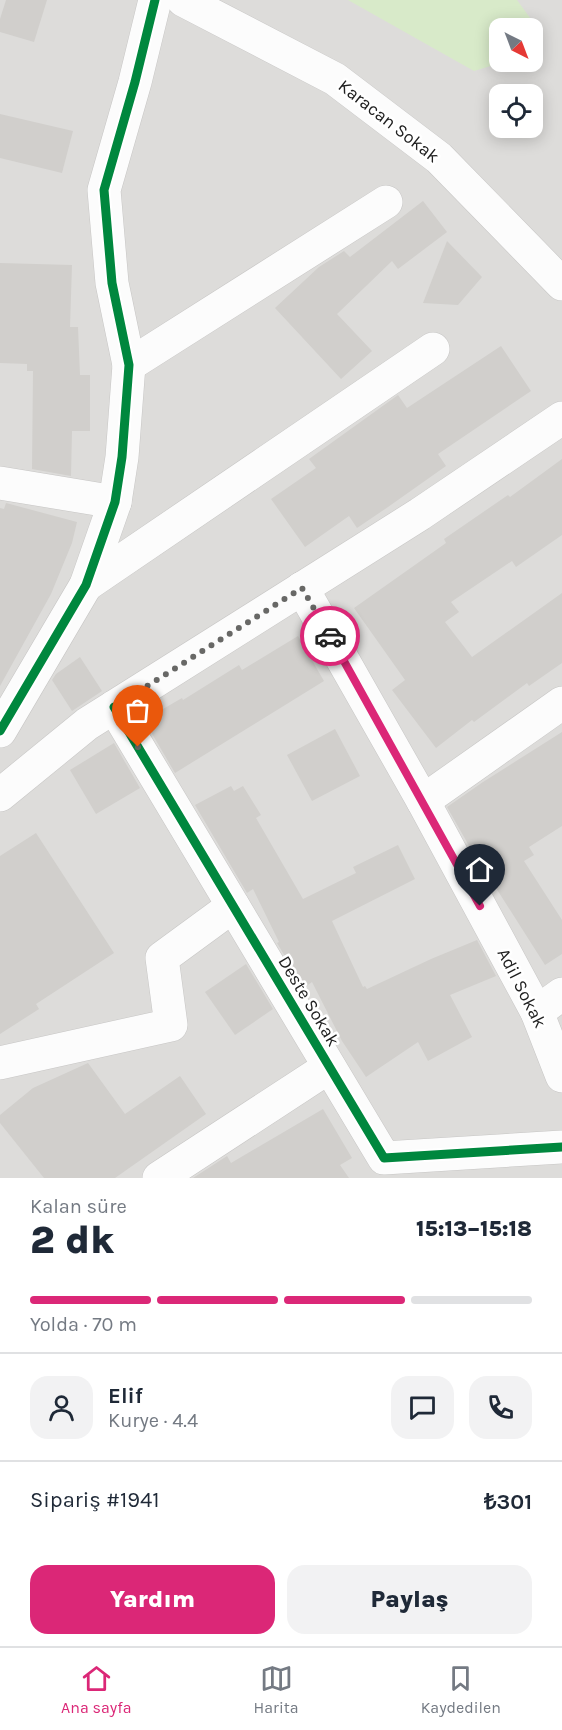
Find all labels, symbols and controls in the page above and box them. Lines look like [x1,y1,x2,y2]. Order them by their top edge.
north arrow [489,18,543,72]
map controls [489,18,543,138]
street label: Karacan Sokak [334,75,444,167]
button: locate [489,84,543,138]
courier [300,606,360,666]
icon: car [314,620,347,653]
pin [112,685,163,747]
icon: bag [121,694,154,727]
pin [454,844,505,906]
icon: home [463,853,496,886]
street label: Adil Sokak [493,944,551,1032]
street label: Deste Sokak [273,952,345,1050]
text: Kalan süre [30,1195,127,1218]
text: 15:13–15:18 [416,1216,532,1242]
text: 2 dk [30,1217,114,1263]
text: Yolda · 70 m [30,1313,137,1336]
button: person [30,1376,93,1439]
button: chat [391,1376,454,1439]
button: phone [469,1376,532,1439]
text: Elif [108,1383,143,1409]
text: Kurye · 4.4 [108,1409,198,1432]
text: Sipariş #1941 [30,1487,159,1513]
text: ₺301 [484,1489,532,1515]
button: Yardım [30,1565,275,1634]
button: Paylaş [287,1565,532,1634]
tab: Ana sayfa [61,1662,131,1717]
tab: Harita [254,1662,299,1717]
tab: Kaydedilen [421,1662,501,1717]

